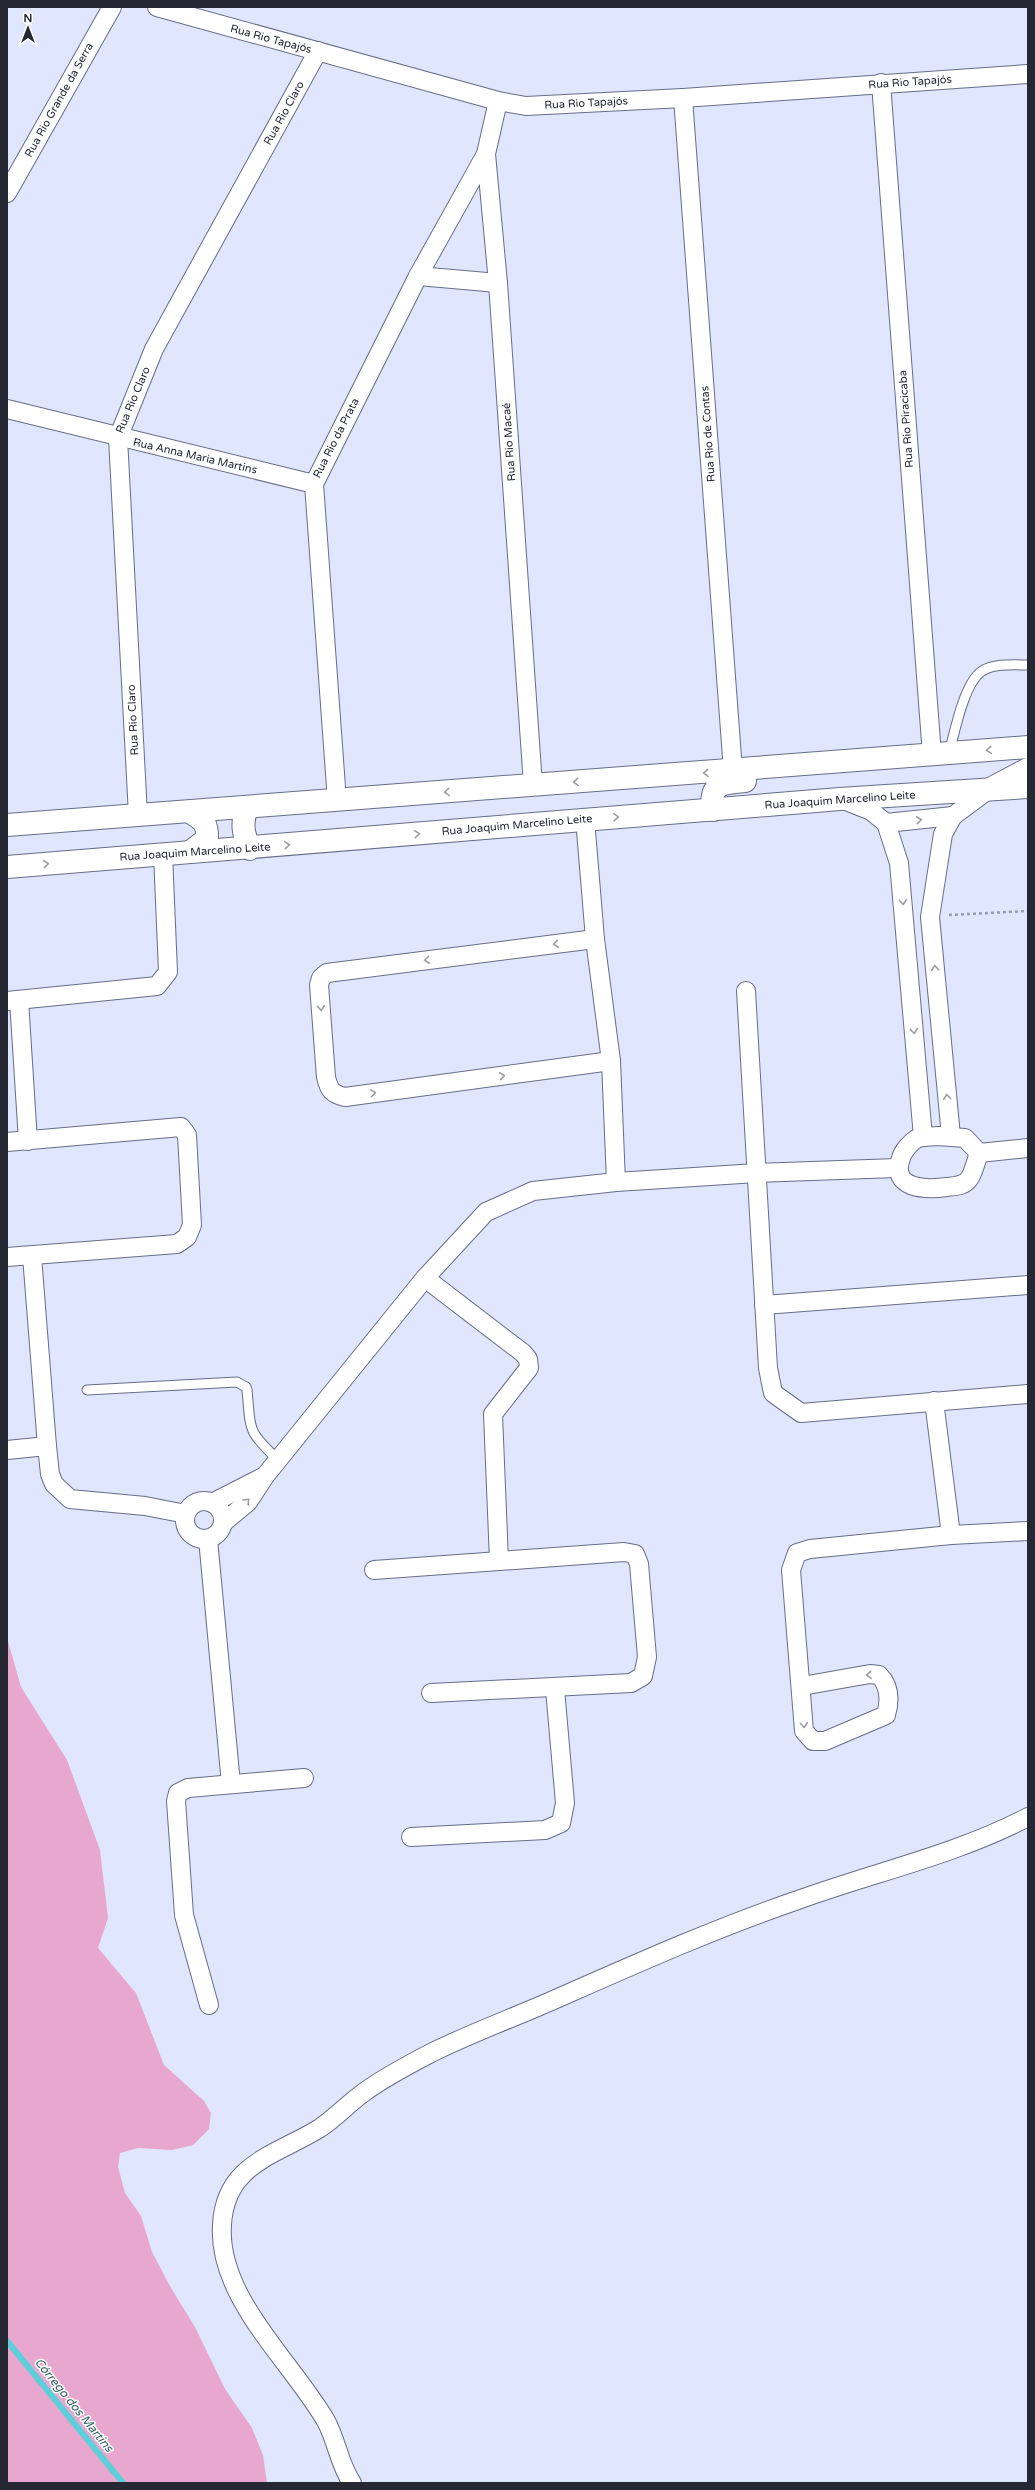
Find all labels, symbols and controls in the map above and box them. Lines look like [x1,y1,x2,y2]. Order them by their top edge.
north arrow [8,8,48,48]
text: N [24,12,32,25]
street label: Rua Rio Tapajós [229,22,313,56]
street label: Rua Rio Grande da Serra [22,41,96,159]
street label: Rua Rio Tapajós [868,73,952,91]
street label: Rua Rio Claro [261,79,307,147]
street label: Rua Rio Tapajós [544,94,628,112]
street label: Rua Rio Claro [113,365,153,435]
street label: Rua Rio Piracicaba [896,370,916,468]
street label: Rua Rio de Contas [698,386,718,482]
street label: Rua Rio da Prata [310,396,362,480]
street label: Rua Rio Macaé [500,402,518,482]
street label: Rua Anna Maria Martins [132,435,258,477]
street label: Rua Rio Claro [125,684,141,756]
one-way arrow [986,745,992,754]
one-way arrow [703,768,709,777]
one-way arrow [573,778,579,787]
one-way arrow [444,788,450,797]
street label: Rua Joaquim Marcelino Leite [764,788,916,812]
street label: Rua Joaquim Marcelino Leite [441,812,593,838]
one-way arrow [613,812,619,821]
one-way arrow [916,815,922,824]
one-way arrow [414,830,420,839]
street label: Rua Joaquim Marcelino Leite [119,840,271,864]
one-way arrow [284,841,290,850]
one-way arrow [43,859,49,868]
one-way arrow [898,899,907,905]
one-way arrow [553,939,559,948]
one-way arrow [424,955,430,964]
one-way arrow [931,965,940,971]
one-way arrow [316,1005,325,1011]
one-way arrow [909,1028,918,1035]
one-way arrow [499,1072,505,1081]
one-way arrow [370,1089,376,1098]
one-way arrow [943,1094,952,1100]
one-way arrow [242,1498,250,1506]
one-way arrow [866,1671,872,1680]
one-way arrow [800,1722,809,1728]
water label: Córrego dos Martins [32,2355,117,2456]

